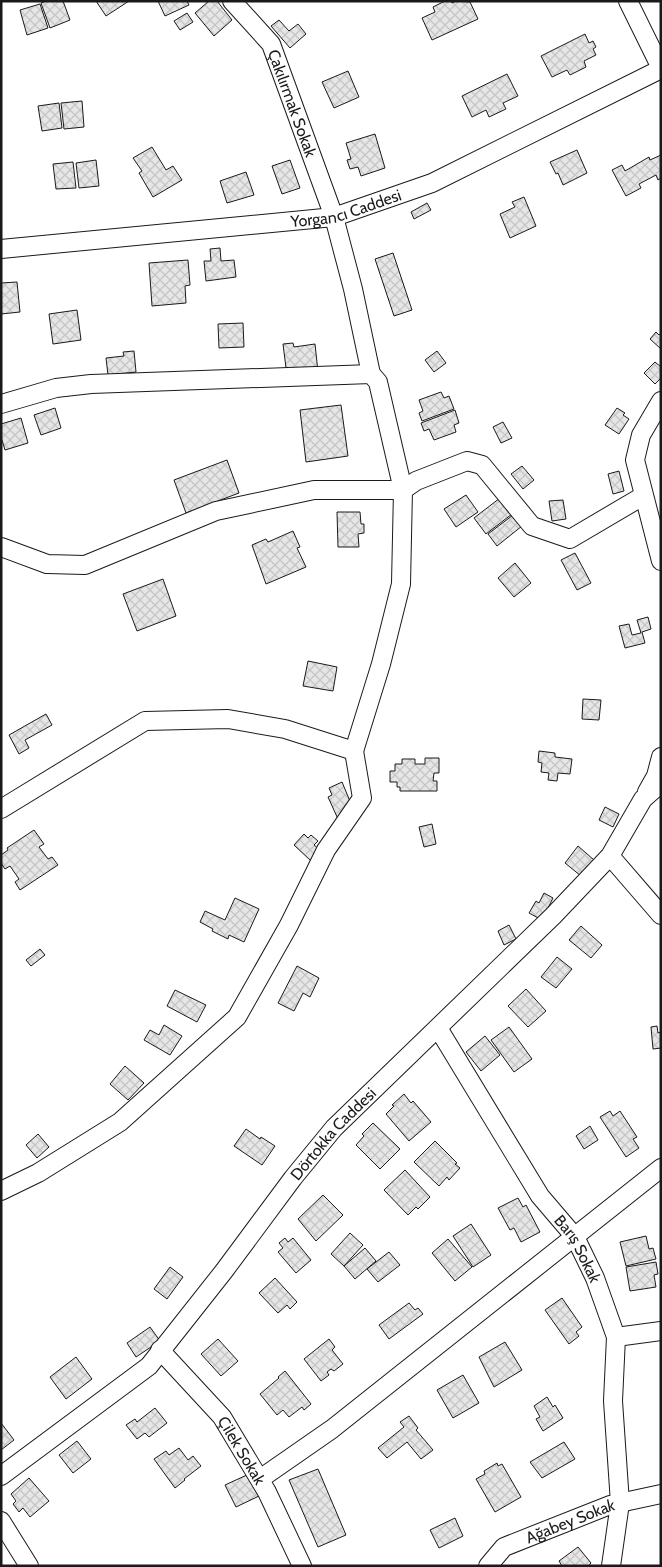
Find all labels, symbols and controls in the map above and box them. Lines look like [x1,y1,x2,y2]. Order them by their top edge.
street label: Çakılırmak Sokak [264,47,321,160]
street label: Yorgancı Caddesi [289,185,404,231]
street label: Dörtokka Caddesi [286,1083,380,1184]
street label: Barış Sokak [551,1211,606,1286]
street label: Çilek Sokak [214,1412,270,1489]
street label: Ağabey Sokak [523,1495,617,1547]

